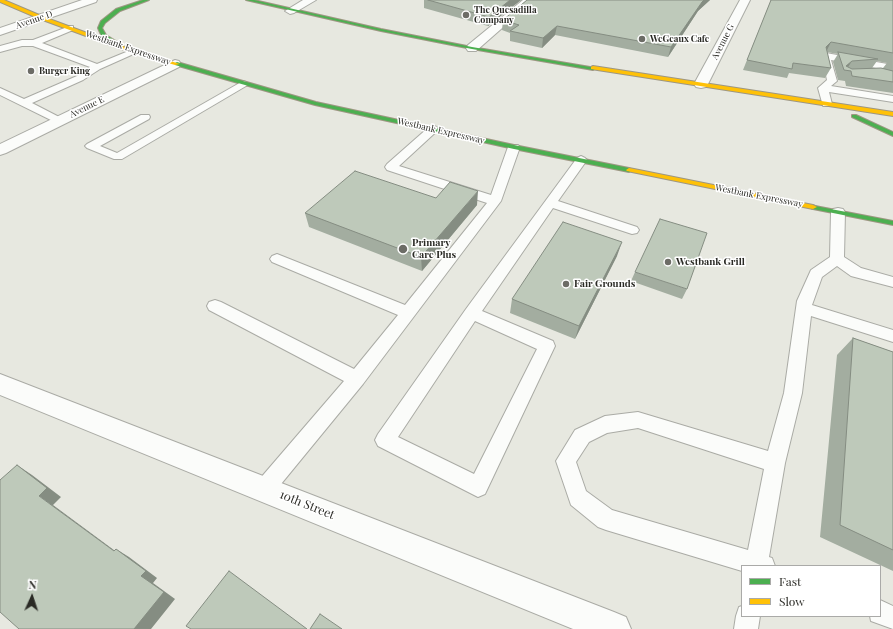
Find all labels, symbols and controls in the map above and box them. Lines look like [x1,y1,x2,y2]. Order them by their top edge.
place label: The Quesadilla Company [474,5,537,26]
street label: Avenue D [14,9,54,31]
marker: The Quesadilla Company [461,10,471,20]
street label: Avenue G [710,22,736,62]
street label: Westbank Expressway [84,28,172,68]
marker: WeGeaux Cafe [637,34,647,44]
place label: WeGeaux Cafe [650,34,709,44]
marker: Burger King [26,66,36,76]
place label: Burger King [39,66,90,76]
street label: Avenue E [68,94,106,120]
street label: Westbank Expressway [396,116,486,146]
street label: Westbank Expressway [714,182,804,210]
place label: Primary Care Plus [412,237,456,260]
marker: Primary Care Plus [397,243,409,255]
place label: Westbank Grill [676,256,745,268]
marker: Westbank Grill [663,257,673,267]
place label: Fair Grounds [574,278,635,290]
marker: Fair Grounds [561,279,571,289]
street label: 10th Street [277,487,337,523]
legend [741,565,881,617]
text: Fast [779,573,801,589]
north arrow [12,577,52,617]
text: N [28,577,37,592]
text: Slow [779,593,805,609]

